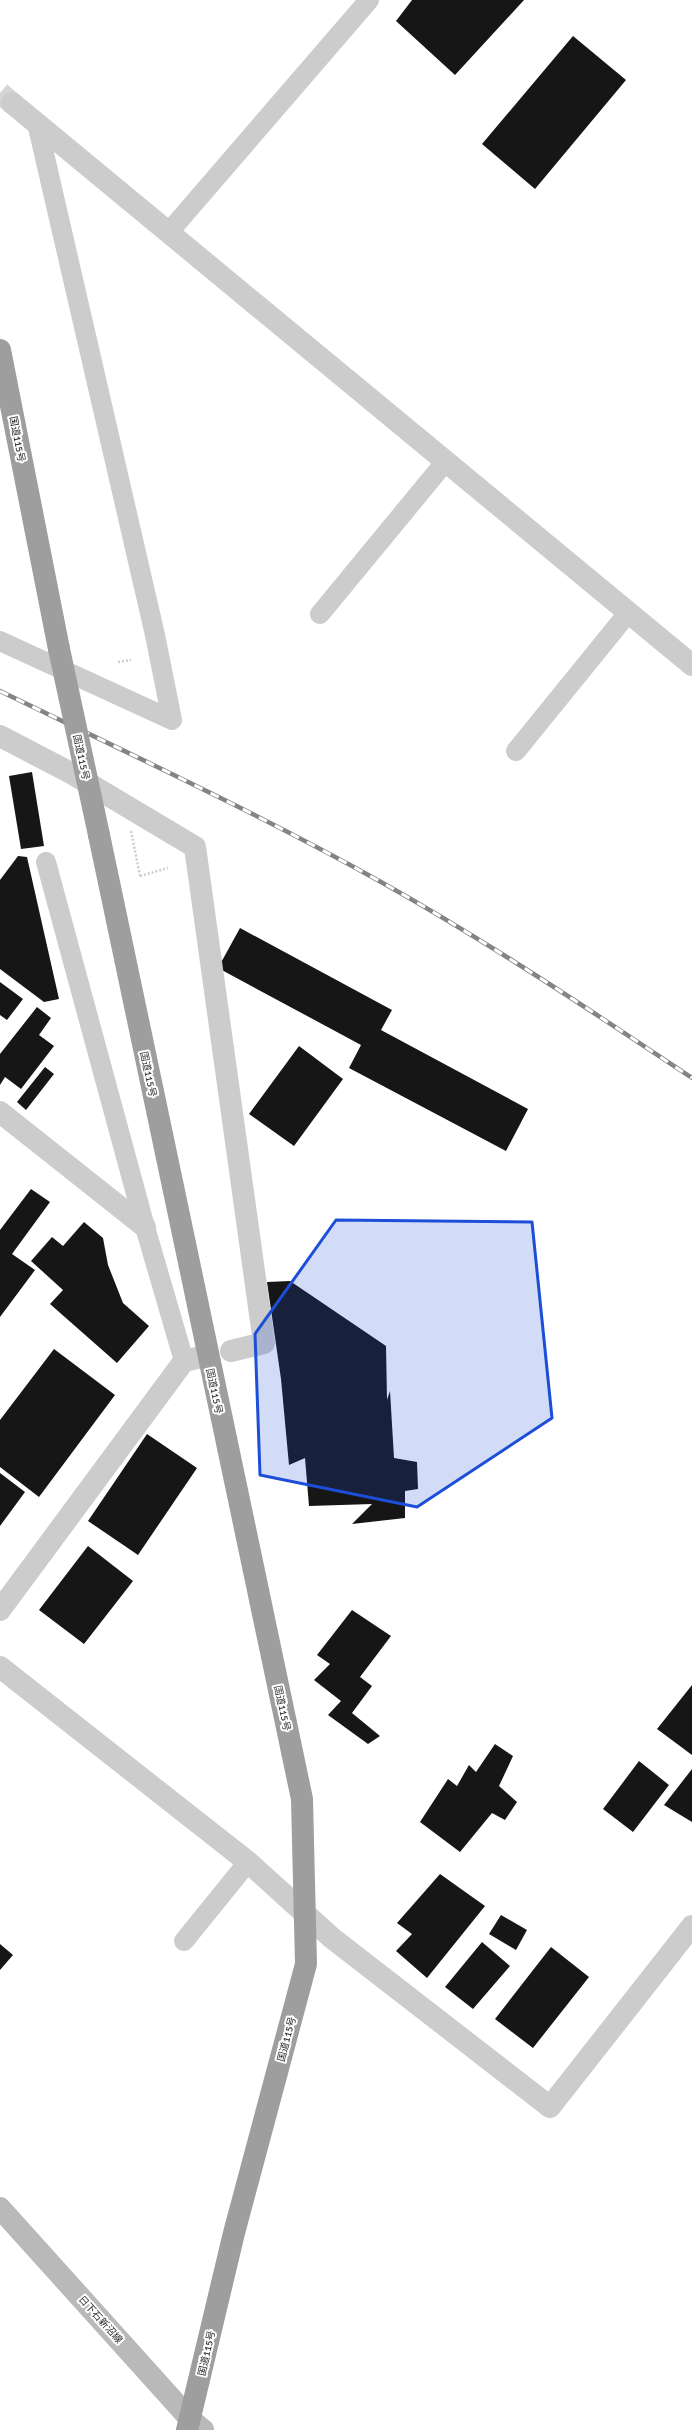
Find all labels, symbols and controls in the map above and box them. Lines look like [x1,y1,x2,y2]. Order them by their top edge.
street label: 国道115号 [7,415,27,463]
street label: 国道115号 [70,733,92,781]
street label: 国道115号 [137,1050,159,1098]
street label: 国道115号 [203,1367,225,1415]
street label: 国道115号 [271,1684,293,1732]
street label: 国道115号 [275,2015,299,2063]
street label: 日下石新沼線 [76,2293,125,2346]
street label: 国道115号 [196,2329,218,2377]

